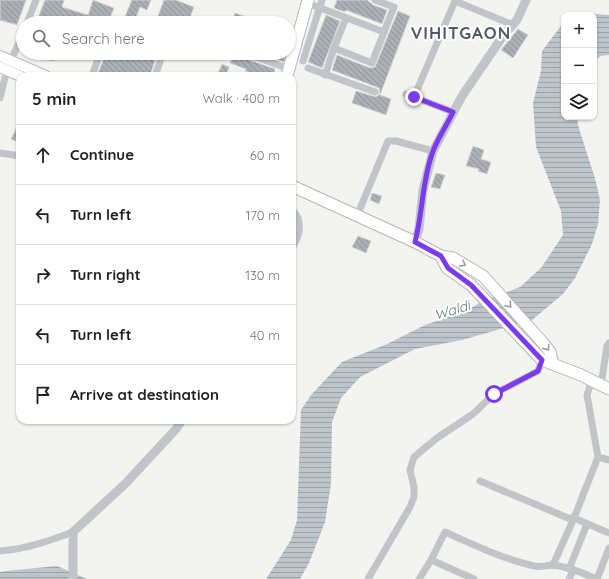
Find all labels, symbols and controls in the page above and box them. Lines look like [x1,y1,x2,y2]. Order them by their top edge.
map controls [561,12,597,120]
button: + [561,12,597,48]
search box [16,16,296,60]
district label: VIHITGAON [411,22,511,43]
icon: search [30,27,52,49]
text: Search here [62,29,145,48]
button: − [561,48,597,84]
button: layers [561,84,597,120]
text: 5 min [32,88,76,109]
route end [405,88,423,106]
text: Walk · 400 m [202,90,280,106]
icon: ahead [32,144,54,166]
text: Continue [70,145,134,164]
text: 60 m [250,147,280,163]
icon: left [32,204,54,226]
text: Turn left [70,205,132,224]
text: 170 m [245,207,280,223]
one-way arrow [459,260,466,267]
icon: right [32,264,54,286]
text: Turn right [70,265,141,284]
text: 130 m [245,267,280,283]
water label: Waldi [432,295,474,324]
one-way arrow [504,300,511,308]
icon: left [32,324,54,346]
text: Turn left [70,325,132,344]
text: 40 m [250,327,280,343]
one-way arrow [542,344,549,351]
icon: arrive [32,384,54,406]
text: Arrive at destination [70,385,219,404]
route start [485,385,503,403]

